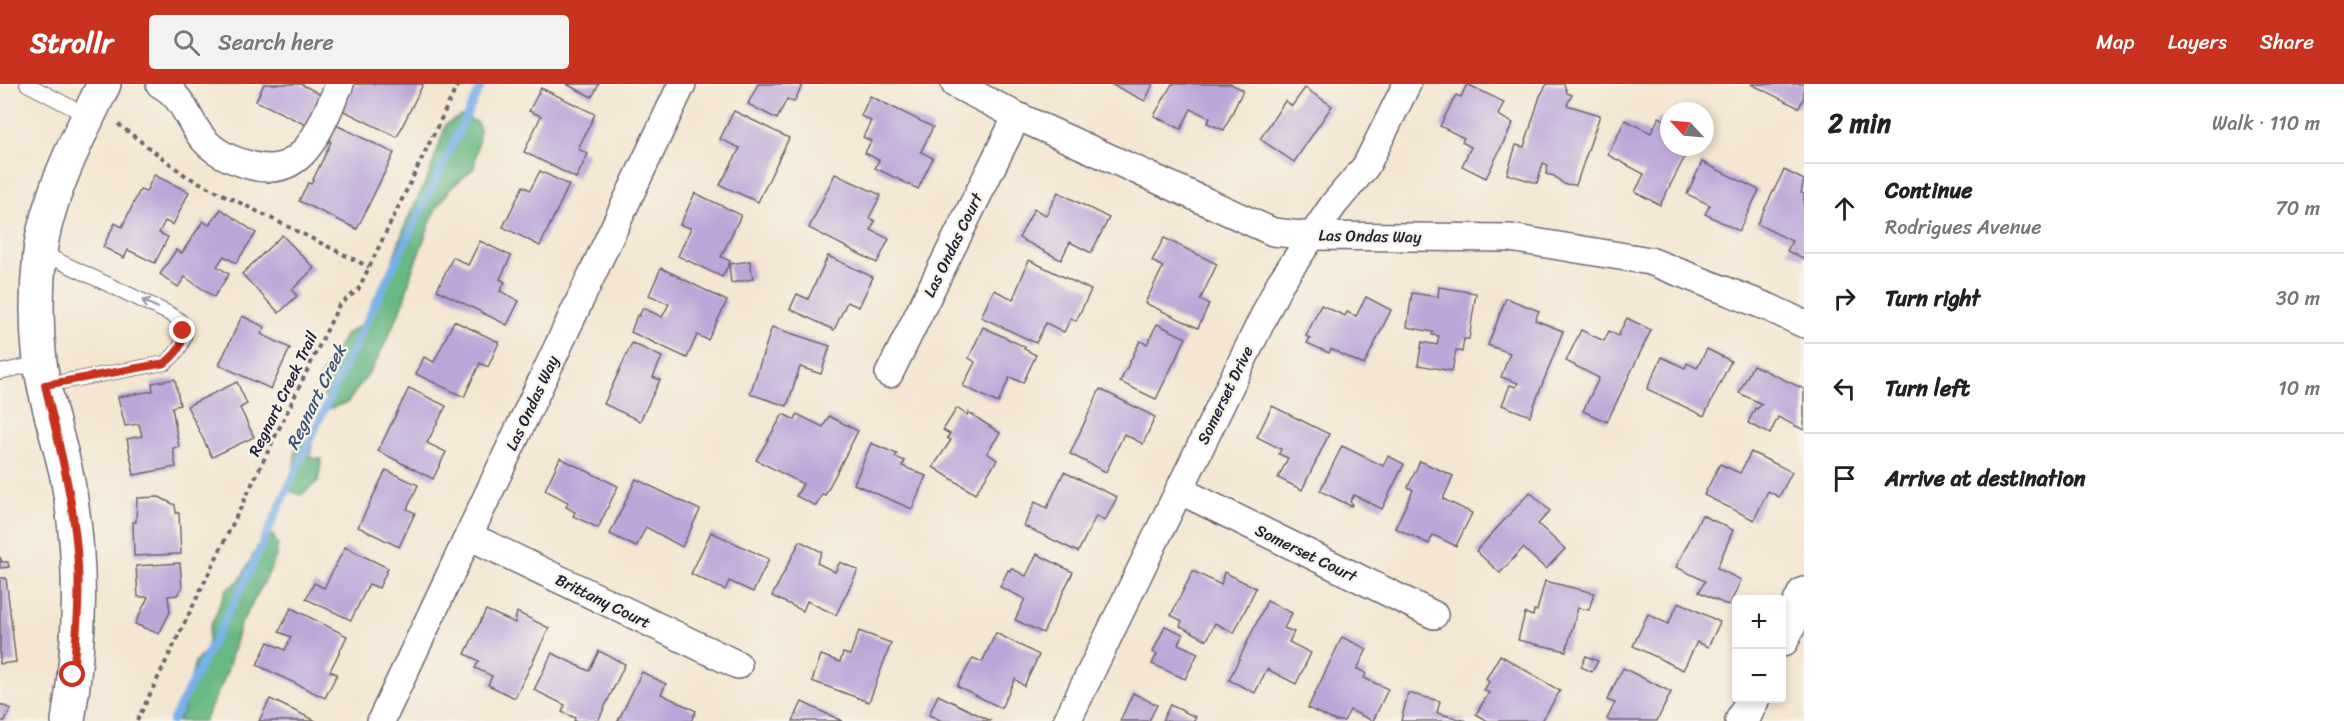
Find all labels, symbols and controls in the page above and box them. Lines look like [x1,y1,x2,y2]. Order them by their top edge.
search box [149,15,569,69]
text: Strollr [30,18,113,67]
text: Search here [218,23,334,62]
text: Map [2096,23,2135,61]
text: Layers [2168,23,2227,61]
text: Share [2260,23,2314,61]
icon: search [170,26,203,59]
text: 2 min [1828,100,1891,146]
north arrow [1660,102,1714,156]
text: Walk · 110 m [2212,106,2320,141]
text: Continue [1885,171,1973,210]
street label: Las Ondas Court [915,187,991,302]
text: 70 m [2275,191,2320,226]
icon: ahead [1828,192,1861,225]
text: Rodrigues Avenue [1885,210,2042,245]
street label: Las Ondas Way [1318,221,1422,251]
text: Turn right [1885,279,1980,318]
text: 30 m [2276,281,2320,316]
icon: right [1828,282,1861,315]
one-way arrow [142,298,160,310]
route end [169,317,195,343]
street label: Regnart Creek Trail [244,328,322,460]
water label: Regnart Creek [281,341,351,453]
street label: Somerset Drive [1189,341,1261,449]
street label: Las Ondas Way [497,350,567,456]
text: Turn left [1885,369,1970,408]
text: 10 m [2278,371,2320,406]
icon: left [1828,372,1861,405]
text: Arrive at destination [1885,459,2086,498]
icon: arrive [1828,462,1861,495]
street label: Somerset Court [1250,516,1362,590]
street label: Brittany Court [550,565,656,637]
map controls [1732,595,1786,703]
button: + [1732,595,1786,649]
button: − [1732,649,1786,703]
route start [59,661,85,687]

